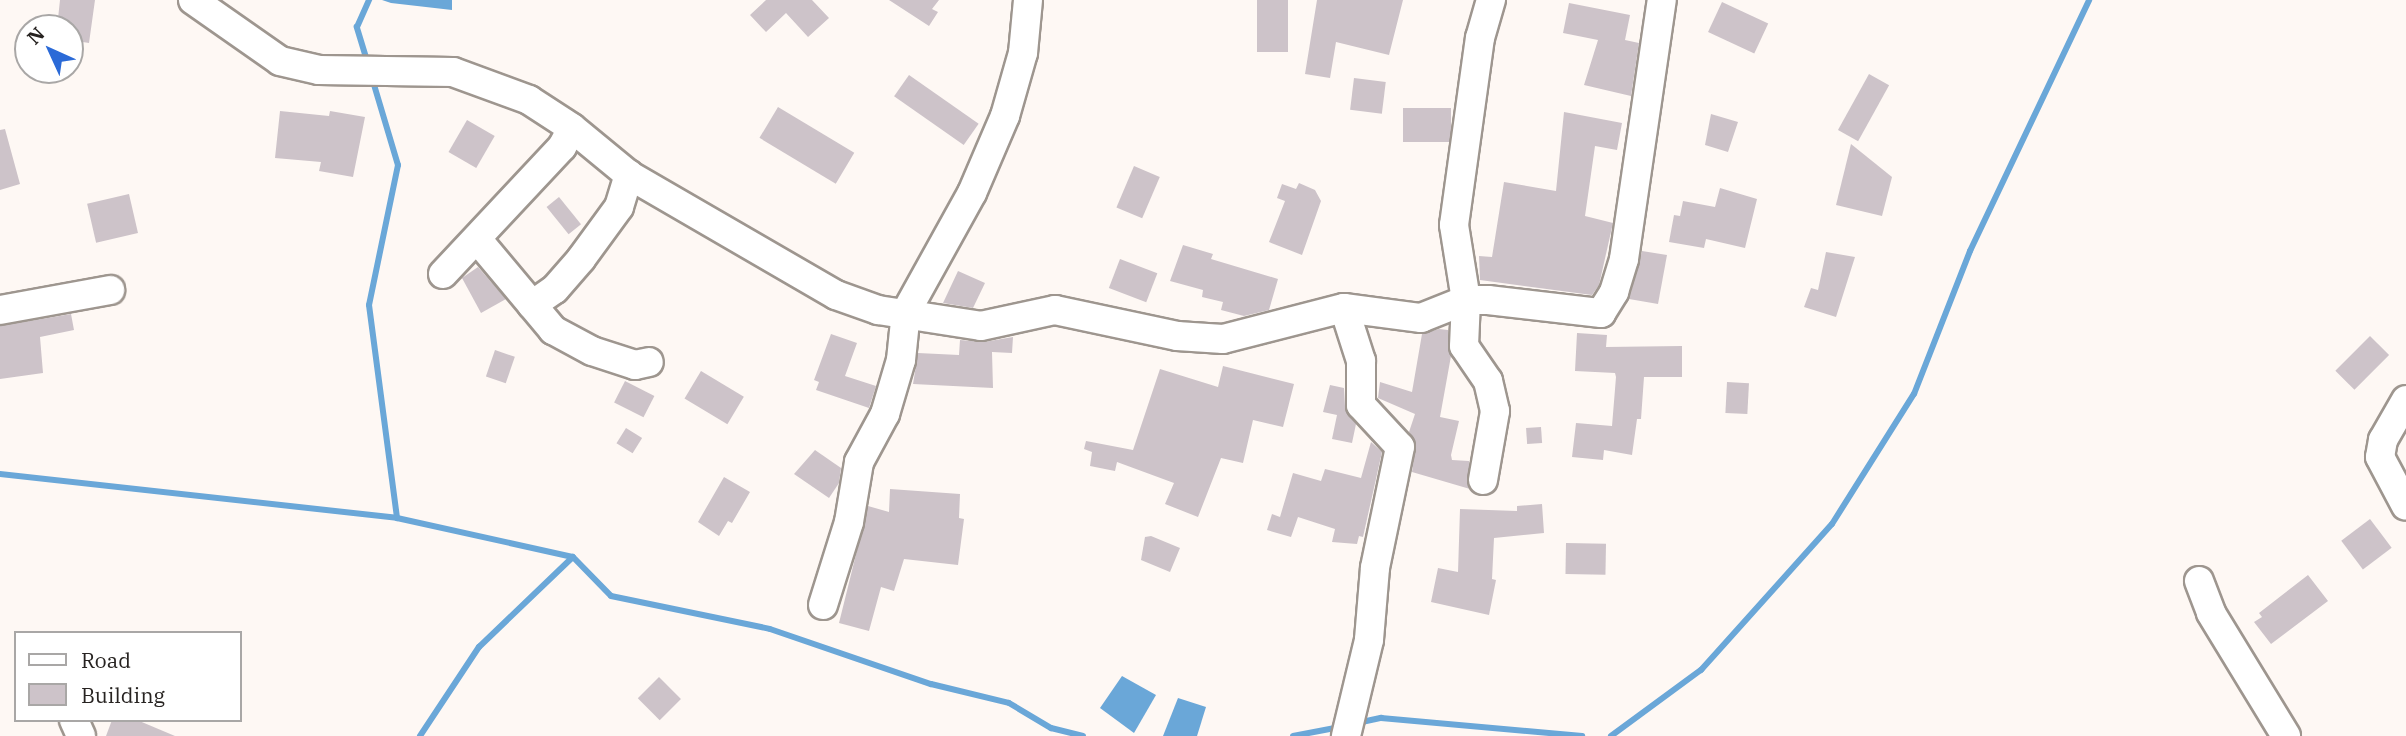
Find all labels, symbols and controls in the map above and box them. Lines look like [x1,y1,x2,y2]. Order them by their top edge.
north arrow [14,14,84,84]
text: N [22,22,49,49]
legend [14,631,242,722]
text: Road [81,646,131,674]
text: Building [81,681,165,709]

